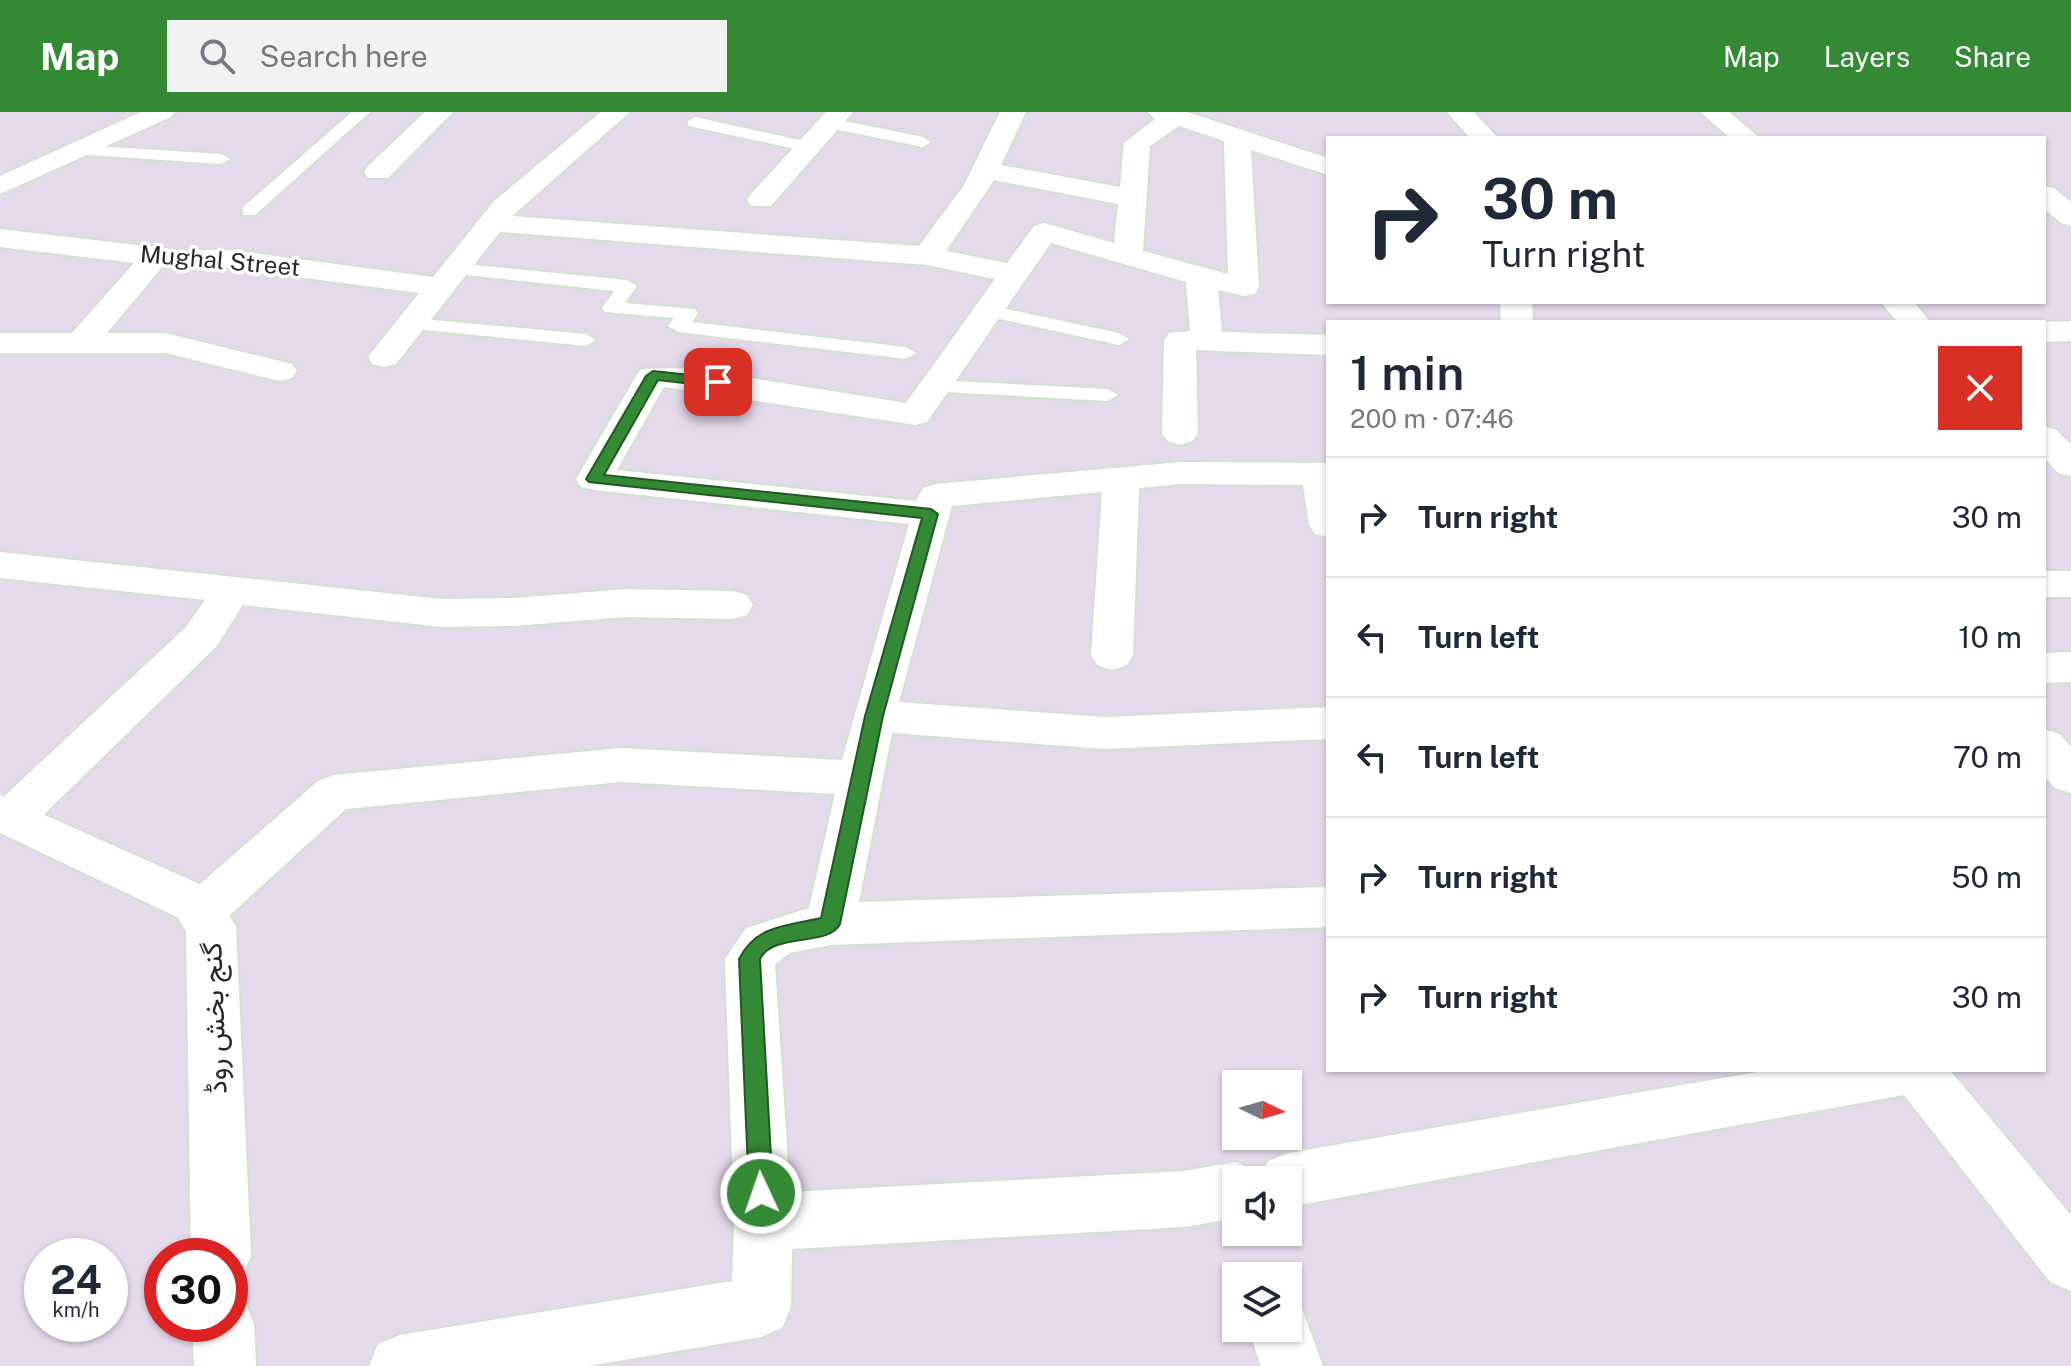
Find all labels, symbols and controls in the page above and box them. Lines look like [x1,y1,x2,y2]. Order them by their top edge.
search box [167,20,727,92]
text: Map [40,34,119,79]
icon: search [195,34,239,78]
text: Search here [259,38,428,74]
text: Map [1723,40,1780,73]
text: Layers [1824,40,1910,73]
text: Share [1954,40,2031,73]
text: 30 m [1482,166,1618,232]
icon: right [1350,168,1454,272]
text: Turn right [1482,233,1645,275]
street label: Mughal Street [139,239,301,281]
text: 1 min [1350,344,1464,401]
button: close [1938,346,2022,430]
pin [684,348,752,416]
icon: arrive [696,360,740,404]
text: 200 m · 07:46 [1350,403,1514,434]
icon: right [1350,495,1394,539]
text: Turn right [1418,499,1558,535]
text: 30 m [1952,499,2022,535]
icon: left [1350,615,1394,659]
text: Turn left [1418,619,1539,655]
text: 10 m [1958,619,2022,655]
icon: left [1350,735,1394,779]
text: Turn left [1418,739,1539,775]
text: 70 m [1953,739,2022,775]
icon: right [1350,855,1394,899]
text: Turn right [1418,859,1558,895]
text: 50 m [1951,859,2022,895]
street label: گنج بخش روڈ [194,941,237,1094]
icon: right [1350,975,1394,1019]
text: Turn right [1418,979,1558,1015]
text: 30 m [1952,979,2022,1015]
north arrow [1222,1070,1302,1150]
map controls [1222,1070,1302,1342]
position arrow [719,1151,803,1235]
button: sound [1222,1166,1302,1246]
speed limit sign: 30 [144,1238,248,1342]
text: 24 [50,1256,102,1303]
button: layers [1222,1262,1302,1342]
text: km/h [52,1298,100,1322]

